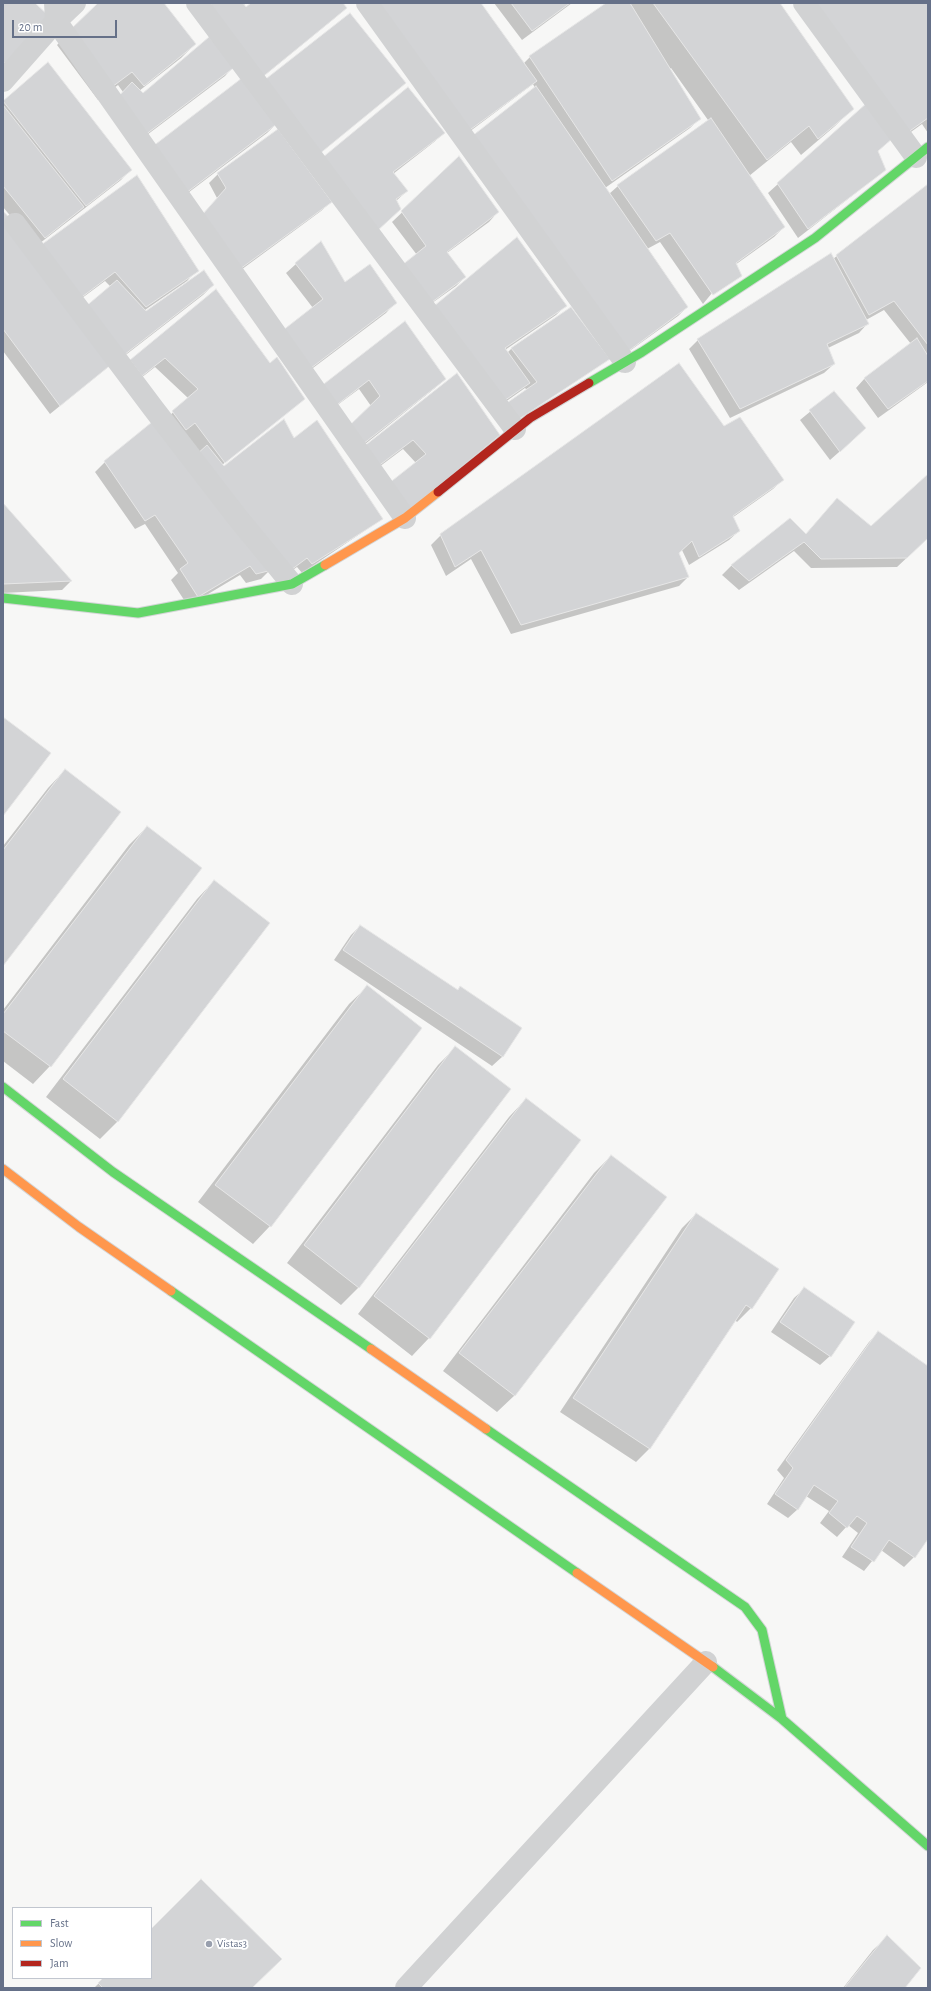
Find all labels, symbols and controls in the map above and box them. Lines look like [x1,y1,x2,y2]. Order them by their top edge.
scale bar [14,12,119,38]
text: 20 m [19,21,42,33]
legend [12,1907,152,1979]
text: Fast [50,1917,69,1929]
text: Slow [50,1937,72,1949]
place label: Vistas3 [217,1937,247,1951]
marker: Vistas3 [204,1939,214,1949]
text: Jam [50,1957,69,1969]

